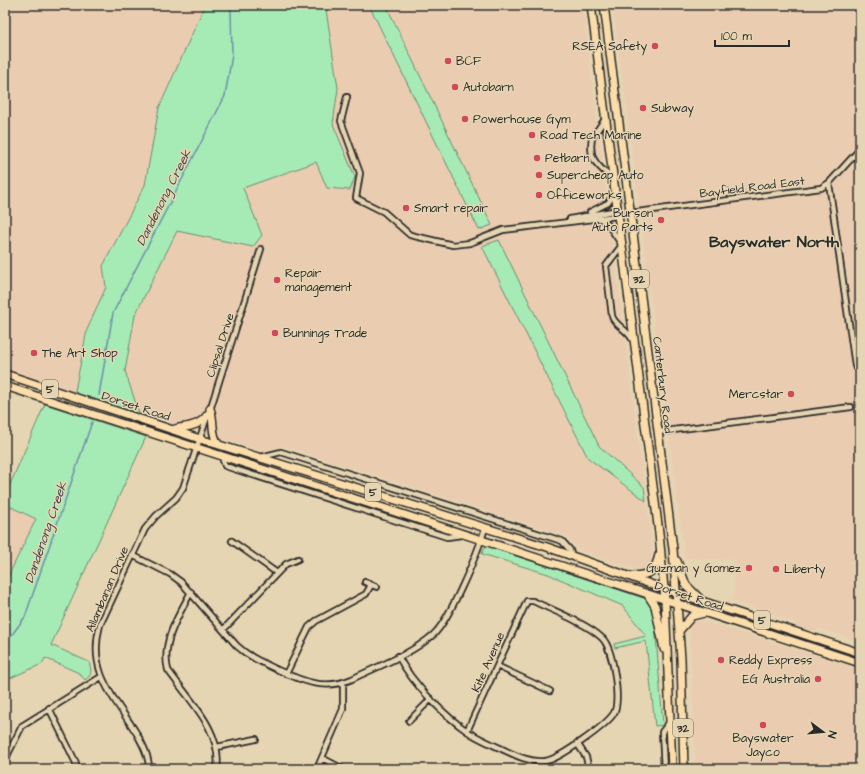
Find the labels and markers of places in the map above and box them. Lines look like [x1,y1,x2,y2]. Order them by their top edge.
place label: RSEA Safety [572,38,647,56]
marker: RSEA Safety [650,41,660,51]
place label: BCF [456,53,482,70]
marker: BCF [443,56,453,66]
place label: Autobarn [463,79,514,96]
marker: Autobarn [450,82,460,92]
place label: Subway [651,100,694,118]
marker: Subway [638,103,648,113]
place label: Powerhouse Gym [473,111,571,129]
marker: Powerhouse Gym [460,114,470,124]
place label: Road Tech Marine [540,127,642,144]
marker: Road Tech Marine [527,130,537,140]
place label: Petbarn [545,150,589,167]
marker: Petbarn [532,153,542,163]
place label: Supercheap Auto [547,167,644,184]
marker: Supercheap Auto [534,170,544,180]
place label: Officeworks [547,187,622,204]
marker: Officeworks [534,190,544,200]
place label: Smart repair [414,200,488,217]
marker: Smart repair [401,203,411,213]
place label: Burson Auto Parts [592,205,653,236]
marker: Burson Auto Parts [656,215,666,225]
place label: Repair management [285,265,352,297]
marker: Repair management [272,275,282,285]
place label: Bunnings Trade [283,325,368,343]
marker: Bunnings Trade [270,328,280,338]
place label: The Art Shop [42,345,118,362]
marker: The Art Shop [29,348,39,358]
place label: Mercstar [729,386,783,403]
marker: Mercstar [786,389,796,399]
place label: Guzman y Gomez [646,560,741,578]
place label: Liberty [784,561,826,579]
marker: Guzman y Gomez [744,563,754,573]
marker: Liberty [771,564,781,574]
place label: Reddy Express [729,652,812,670]
marker: Reddy Express [716,655,726,665]
place label: EG Australia [743,671,810,688]
marker: EG Australia [813,674,823,684]
marker: Bayswater Jayco [758,720,768,730]
place label: Bayswater Jayco [732,730,794,762]

